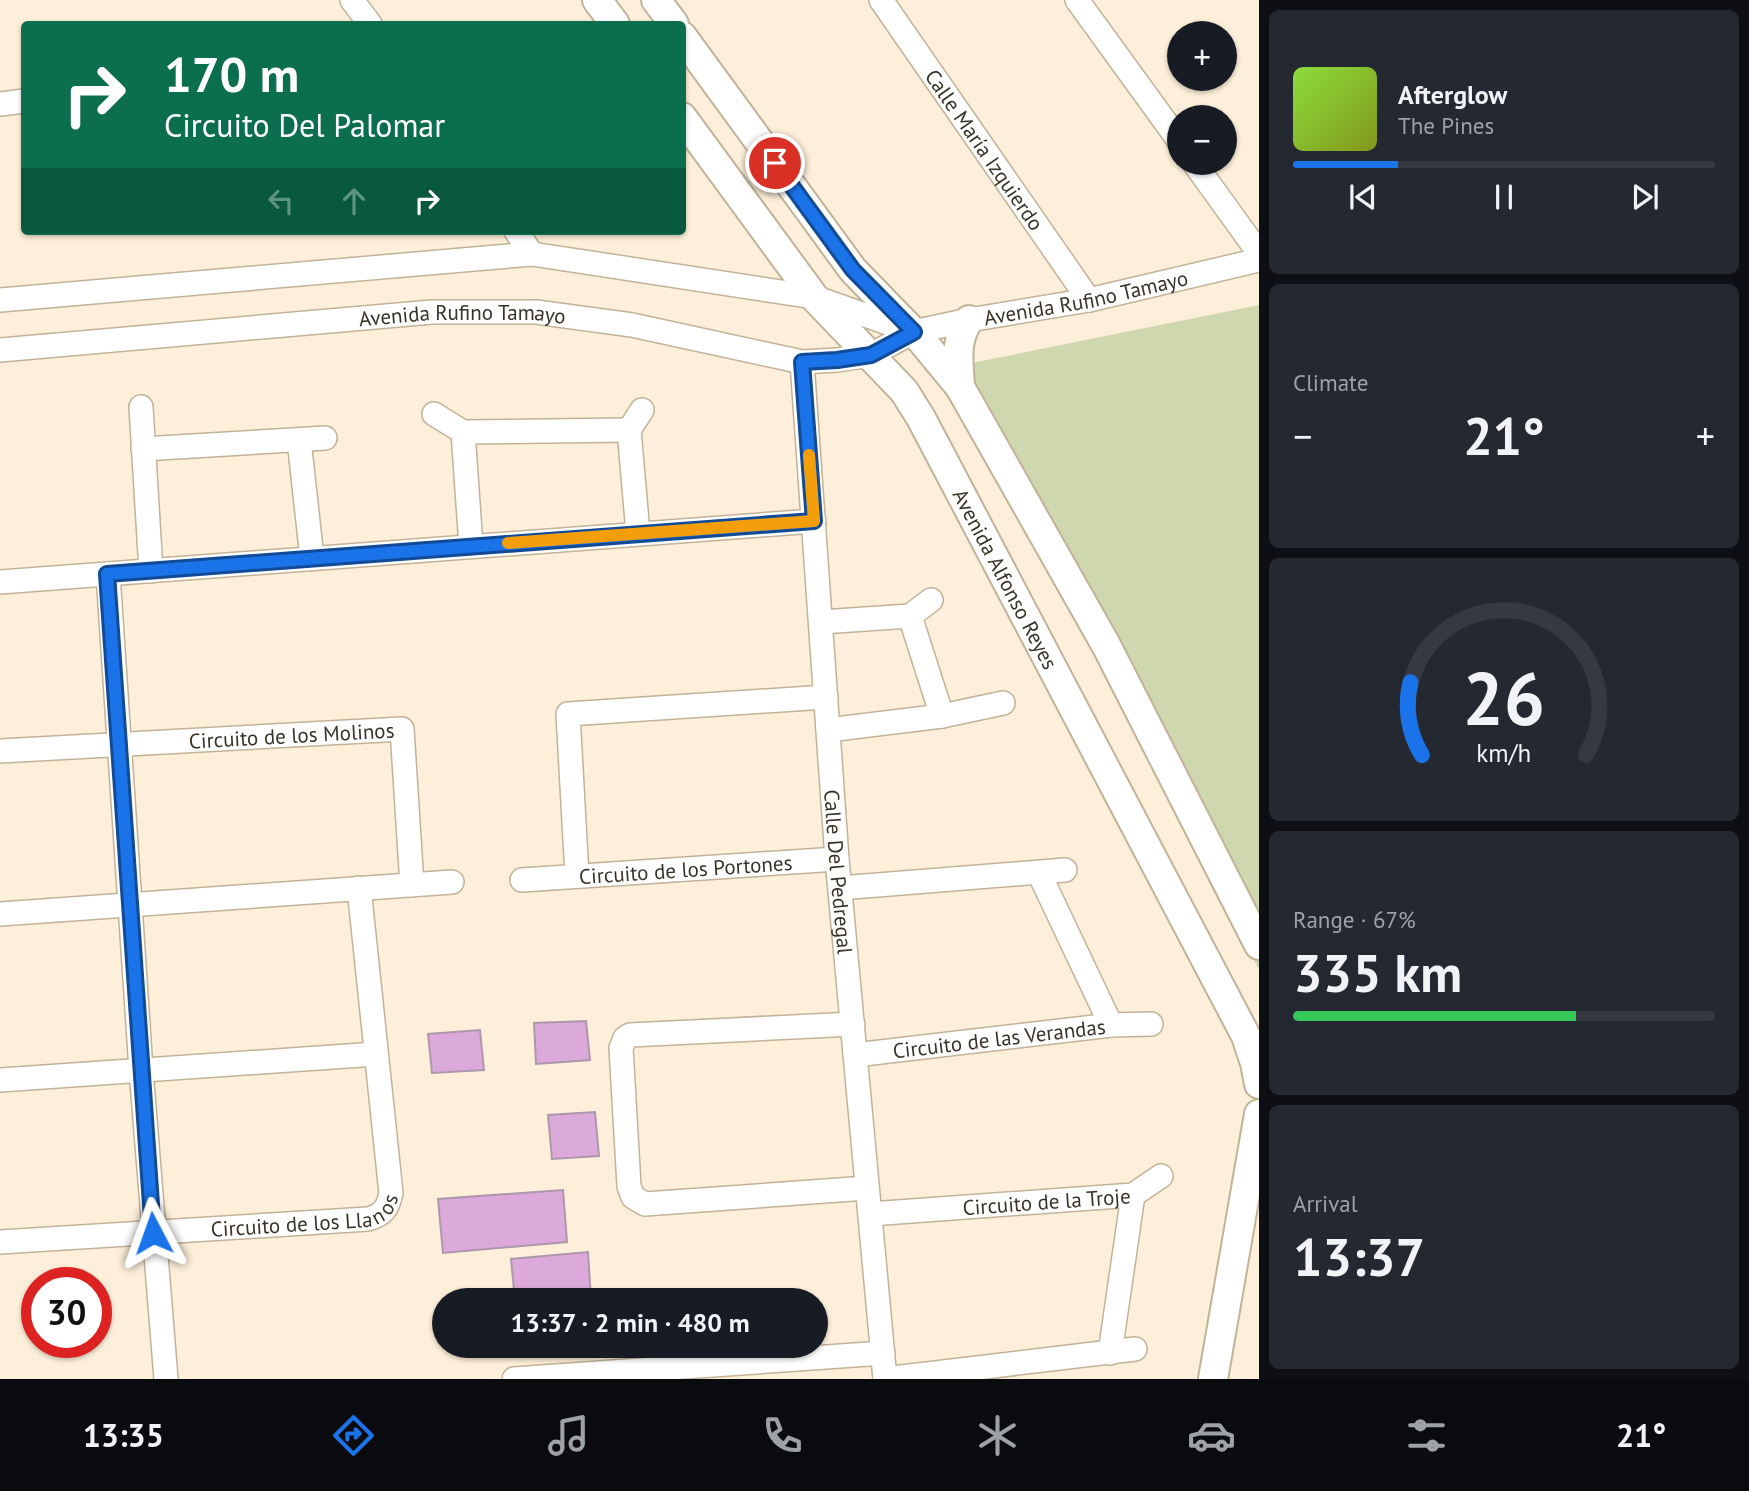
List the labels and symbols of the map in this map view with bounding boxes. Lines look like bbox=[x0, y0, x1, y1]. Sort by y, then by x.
street label: Calle María Izquierdo bbox=[919, 64, 1050, 235]
pin bbox=[745, 133, 805, 193]
street label: Avenida Rufino Tamayo bbox=[982, 264, 1190, 331]
street label: Avenida Rufino Tamayo bbox=[358, 298, 568, 332]
street label: Avenida Alfonso Reyes bbox=[947, 484, 1064, 674]
street label: Circuito de los Molinos bbox=[188, 716, 395, 754]
street label: Calle Del Pedregal bbox=[819, 788, 859, 955]
street label: Circuito de los Portones bbox=[578, 849, 793, 890]
street label: Circuito de las Verandas bbox=[891, 1012, 1107, 1064]
street label: Circuito de la Troje bbox=[962, 1182, 1131, 1221]
street label: Circuito de los Llanos bbox=[210, 1191, 404, 1242]
position arrow bbox=[116, 1196, 190, 1270]
speed limit sign: 30 bbox=[21, 1267, 112, 1358]

